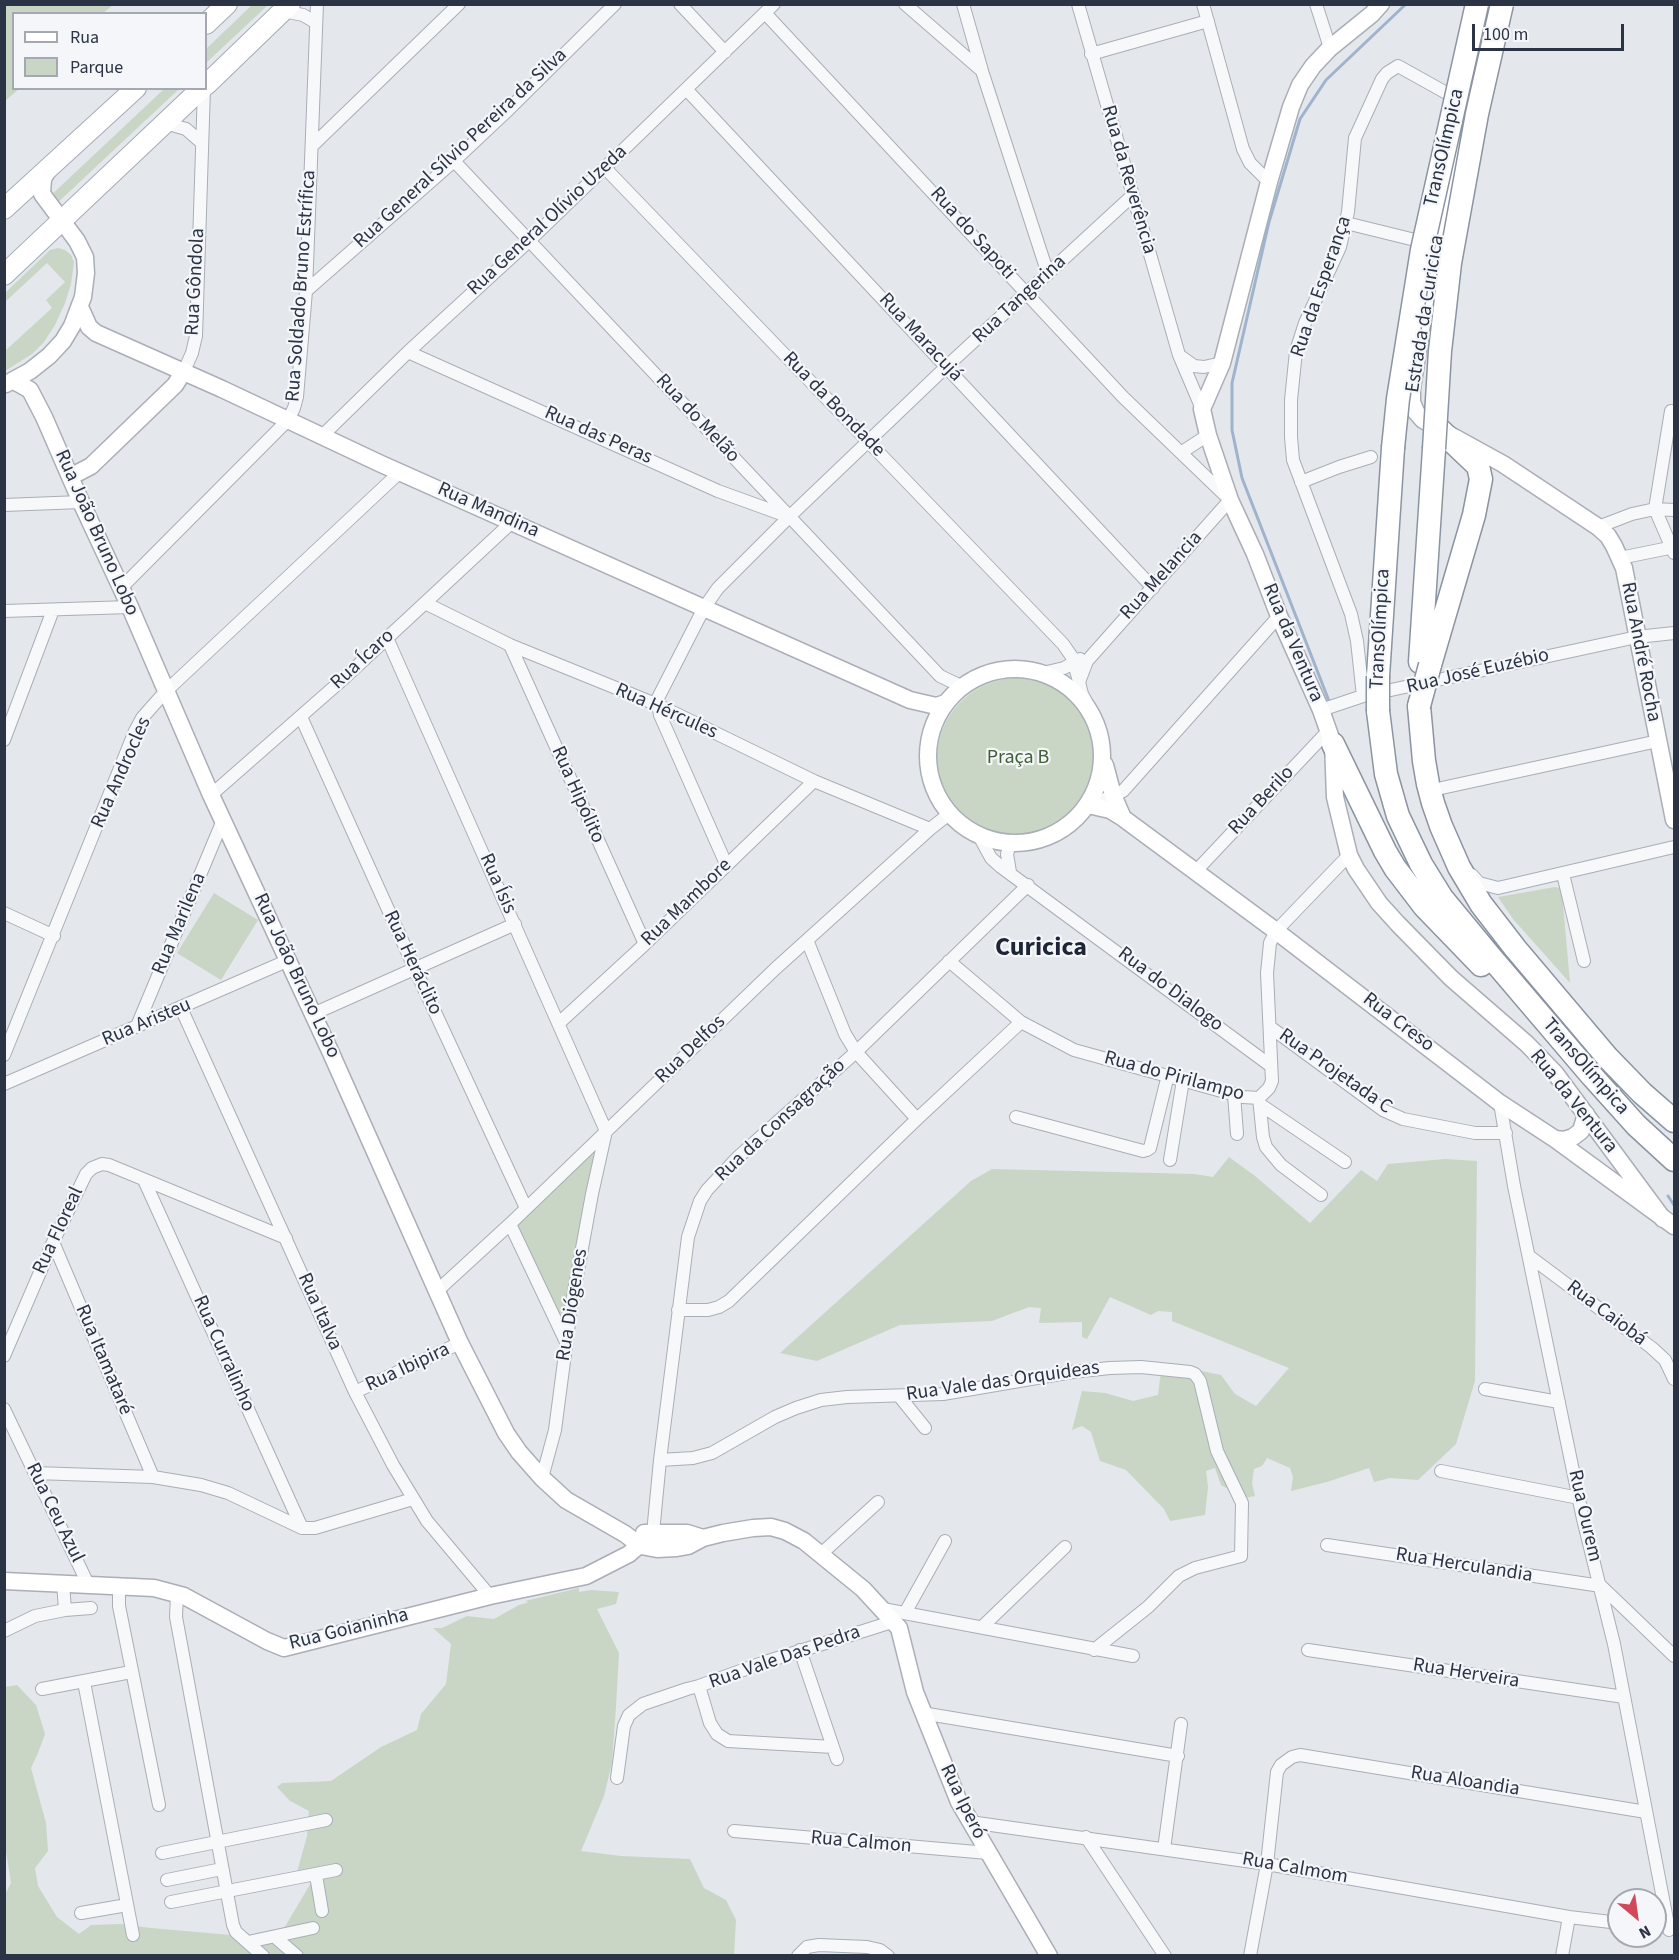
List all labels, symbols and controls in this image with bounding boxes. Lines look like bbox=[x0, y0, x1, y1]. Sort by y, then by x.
legend bbox=[12, 12, 207, 90]
scale bar bbox=[1475, 12, 1626, 50]
text: 100 m bbox=[1483, 22, 1528, 47]
text: Rua bbox=[70, 25, 99, 50]
street label: Rua General Sílvio Pereira da Silva bbox=[349, 44, 573, 254]
text: Parque bbox=[70, 55, 123, 80]
street label: TransOlímpica bbox=[1420, 87, 1470, 209]
street label: Rua da Reverência bbox=[1095, 103, 1161, 257]
street label: Rua General Olívio Uzeda bbox=[463, 141, 633, 301]
street label: Rua Soldado Bruno Estrífica bbox=[282, 169, 322, 403]
street label: Rua do Sapoti bbox=[924, 183, 1020, 285]
street label: Rua da Esperança bbox=[1287, 213, 1357, 361]
street label: Rua Gôndola bbox=[181, 228, 211, 336]
street label: Estrada da Curicica bbox=[1402, 234, 1450, 394]
street label: Rua Tangerina bbox=[968, 251, 1072, 349]
street label: Rua Maracujá bbox=[873, 289, 967, 387]
street label: Rua da Bondade bbox=[777, 347, 889, 463]
street label: Rua do Melão bbox=[650, 370, 744, 468]
street label: Rua das Peras bbox=[540, 402, 656, 470]
street label: Rua João Bruno Lobo bbox=[49, 446, 143, 620]
street label: Rua Mandina bbox=[433, 478, 543, 544]
street label: Rua Melancia bbox=[1116, 527, 1208, 625]
street label: TransOlímpica bbox=[1366, 568, 1396, 690]
street label: Rua da Ventura bbox=[1256, 580, 1328, 706]
street label: Rua André Rocha bbox=[1615, 580, 1665, 724]
street label: Rua Ícaro bbox=[326, 625, 400, 695]
street label: Rua José Euzébio bbox=[1404, 644, 1552, 700]
street label: Rua Hércules bbox=[611, 679, 721, 745]
street label: Rua Androcles bbox=[87, 714, 157, 832]
street label: Rua Hipólito bbox=[545, 743, 609, 847]
park label: Praça B bbox=[987, 747, 1049, 771]
street label: Rua Berilo bbox=[1224, 761, 1300, 841]
street label: Rua Ísis bbox=[473, 850, 521, 918]
street label: Rua Mambore bbox=[637, 854, 737, 952]
street label: Rua Marilena bbox=[148, 869, 212, 979]
street label: Rua João Bruno Lobo bbox=[247, 890, 345, 1062]
street label: Rua Heráclito bbox=[377, 907, 447, 1019]
district label: Curicica bbox=[995, 933, 1087, 965]
street label: Rua do Dialogo bbox=[1112, 942, 1228, 1038]
street label: Rua Creso bbox=[1357, 988, 1439, 1058]
street label: Rua Aristeu bbox=[99, 994, 195, 1052]
street label: Rua Delfos bbox=[651, 1011, 731, 1089]
street label: TransOlímpica bbox=[1536, 1014, 1634, 1120]
street label: Rua Projetada C bbox=[1274, 1024, 1396, 1120]
street label: Rua da Ventura bbox=[1524, 1045, 1622, 1159]
street label: Rua do Pirilampo bbox=[1101, 1047, 1247, 1107]
street label: Rua da Consagração bbox=[711, 1054, 851, 1188]
street label: Rua Floreal bbox=[28, 1183, 90, 1279]
street label: Rua Diógenes bbox=[552, 1247, 594, 1363]
street label: Rua Italva bbox=[291, 1270, 347, 1354]
street label: Rua Caiobá bbox=[1561, 1276, 1651, 1352]
street label: Rua Curralinho bbox=[187, 1292, 259, 1416]
street label: Rua Itamataré bbox=[69, 1301, 137, 1419]
street label: Rua Ibipira bbox=[362, 1338, 454, 1398]
street label: Rua Vale das Orquideas bbox=[905, 1357, 1101, 1407]
street label: Rua Ceu Azul bbox=[20, 1459, 88, 1567]
street label: Rua Ourem bbox=[1562, 1468, 1606, 1564]
street label: Rua Herculandia bbox=[1394, 1543, 1534, 1589]
street label: Rua Goianinha bbox=[287, 1604, 411, 1656]
street label: Rua Vale Das Pedra bbox=[706, 1621, 864, 1695]
street label: Rua Herveira bbox=[1411, 1654, 1521, 1694]
street label: Rua Iperó bbox=[934, 1761, 990, 1843]
street label: Rua Aloandia bbox=[1409, 1762, 1521, 1802]
street label: Rua Calmon bbox=[809, 1827, 913, 1859]
street label: Rua Calmom bbox=[1240, 1848, 1350, 1890]
north arrow bbox=[1607, 1888, 1667, 1948]
text: N bbox=[1635, 1920, 1655, 1944]

